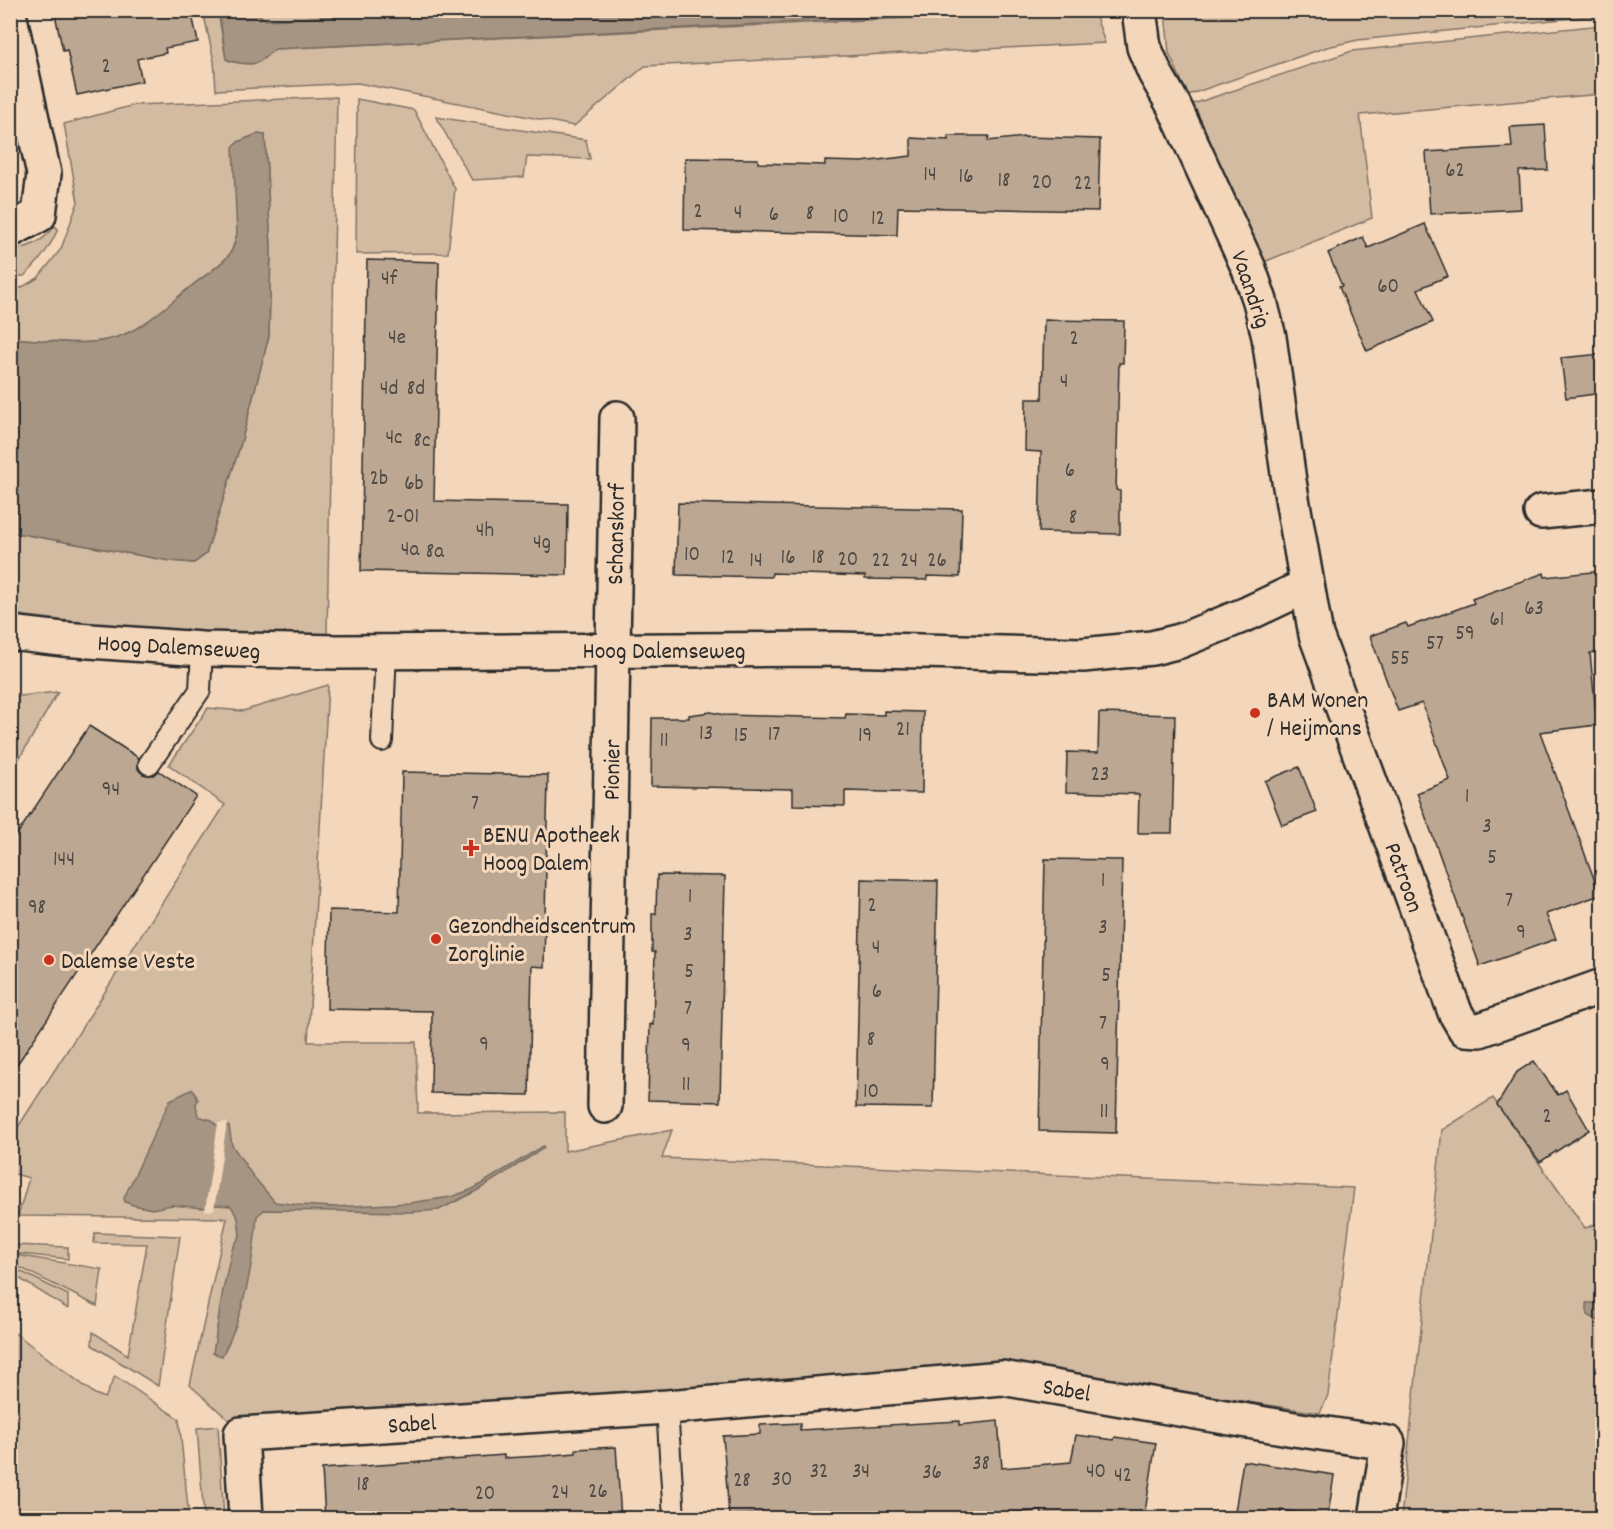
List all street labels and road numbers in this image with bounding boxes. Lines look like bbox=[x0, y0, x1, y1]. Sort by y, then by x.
street label: Vaandrig bbox=[1220, 247, 1278, 333]
street label: Schanskorf bbox=[600, 482, 636, 585]
street label: Hoog Dalemseweg bbox=[96, 628, 261, 670]
street label: Hoog Dalemseweg bbox=[582, 636, 746, 670]
street label: Pionier bbox=[596, 739, 632, 801]
street label: Patroon bbox=[1374, 838, 1431, 918]
street label: Sabel bbox=[1040, 1371, 1094, 1413]
street label: Sabel bbox=[387, 1407, 438, 1445]

